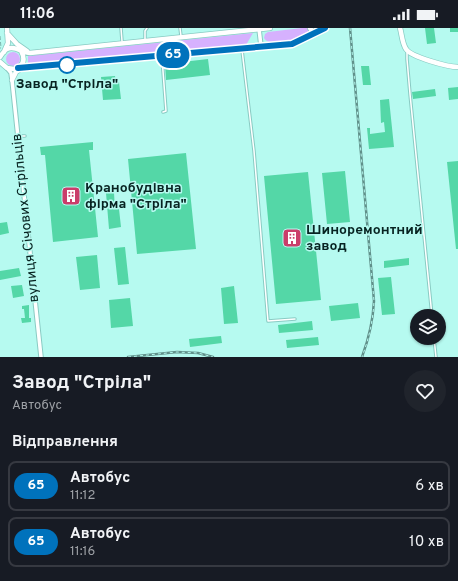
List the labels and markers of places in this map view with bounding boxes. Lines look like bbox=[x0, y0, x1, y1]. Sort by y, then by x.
marker: Завод "Стріла" bbox=[58, 56, 76, 74]
place label: Завод "Стріла" bbox=[16, 76, 118, 93]
place label: Кранобудівна фірма "Стріла" bbox=[85, 180, 187, 213]
building icon: Кранобудівна фірма "Стріла" bbox=[60, 185, 82, 207]
place label: Шиноремонтний завод bbox=[306, 222, 423, 255]
building icon: Шиноремонтний завод bbox=[281, 227, 303, 249]

